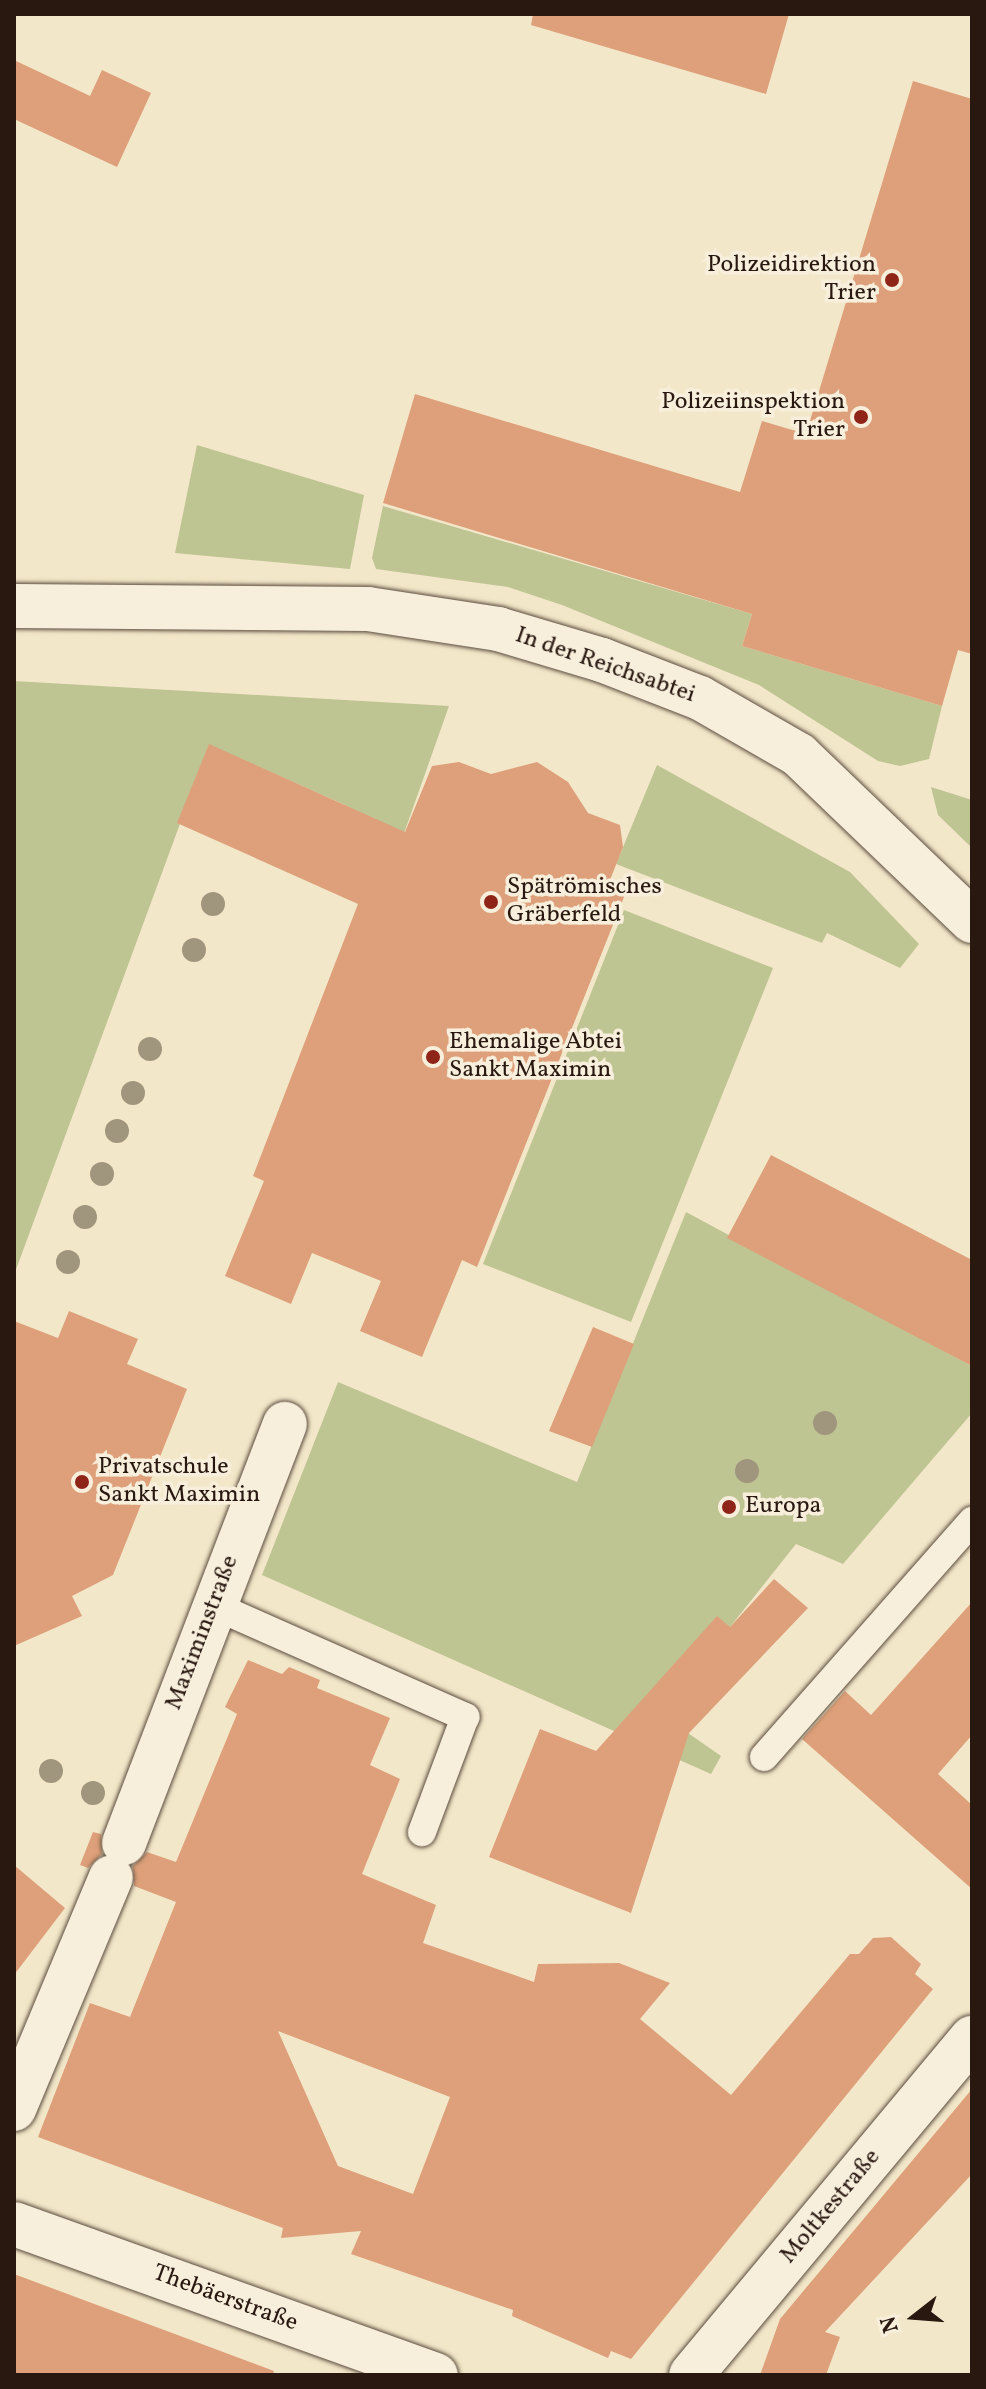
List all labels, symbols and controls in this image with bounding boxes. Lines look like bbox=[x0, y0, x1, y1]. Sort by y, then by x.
place label: Polizeidirektion Trier bbox=[707, 252, 876, 308]
marker: Polizeidirektion Trier bbox=[883, 271, 901, 289]
place label: Polizeiinspektion Trier bbox=[661, 389, 845, 445]
marker: Polizeiinspektion Trier bbox=[852, 408, 870, 426]
street label: In der Reichsabtei bbox=[511, 622, 699, 710]
place label: Spätrömisches Gräberfeld bbox=[507, 874, 662, 930]
marker: Spätrömisches Gräberfeld bbox=[482, 893, 500, 911]
place label: Ehemalige Abtei Sankt Maximin bbox=[449, 1029, 622, 1085]
marker: Ehemalige Abtei Sankt Maximin bbox=[424, 1048, 442, 1066]
place label: Privatschule Sankt Maximin bbox=[98, 1454, 260, 1510]
marker: Privatschule Sankt Maximin bbox=[73, 1473, 91, 1491]
place label: Europa bbox=[745, 1493, 821, 1521]
marker: Europa bbox=[720, 1498, 738, 1516]
street label: Maximinstraße bbox=[160, 1552, 246, 1714]
street label: Moltkestraße bbox=[775, 2144, 887, 2270]
street label: Thebäerstraße bbox=[149, 2259, 301, 2339]
north arrow bbox=[874, 2277, 954, 2357]
text: N bbox=[873, 2312, 908, 2336]

